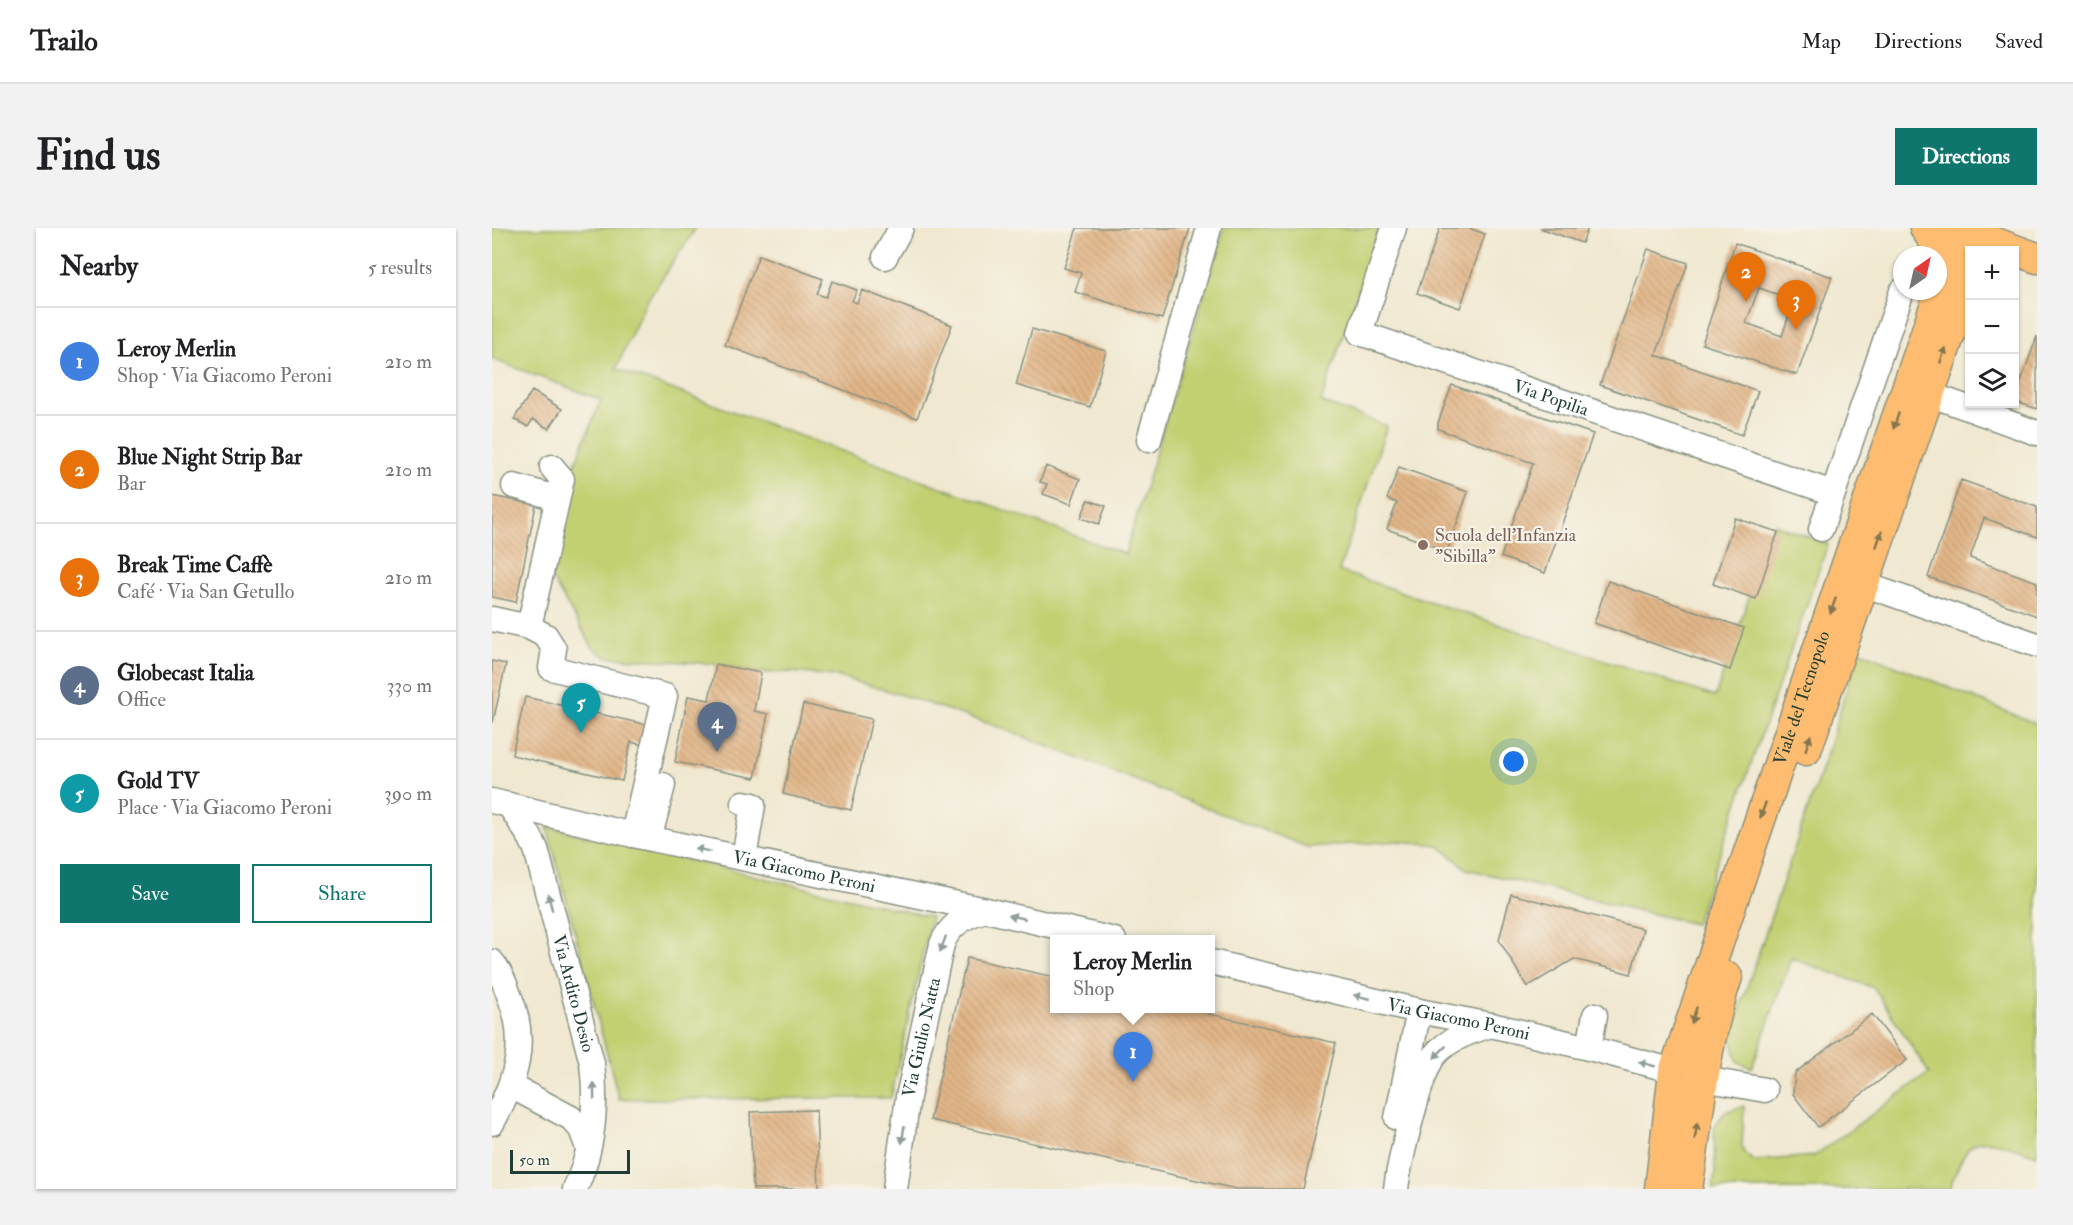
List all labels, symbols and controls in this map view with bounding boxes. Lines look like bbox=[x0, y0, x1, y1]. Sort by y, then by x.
text: Trailo bbox=[30, 24, 98, 59]
text: Map bbox=[1801, 28, 1841, 55]
text: Directions bbox=[1874, 28, 1962, 55]
text: Saved bbox=[1995, 28, 2043, 55]
button: Directions bbox=[1895, 128, 2037, 185]
text: Find us bbox=[36, 130, 160, 182]
north arrow bbox=[1893, 246, 1947, 300]
map controls bbox=[1965, 246, 2019, 408]
button: + bbox=[1965, 246, 2019, 300]
text: Nearby bbox=[60, 251, 138, 283]
pin: 2 bbox=[1726, 253, 1766, 302]
text: 5 results bbox=[368, 255, 432, 280]
pin: 3 bbox=[1776, 280, 1816, 330]
button: − bbox=[1965, 300, 2019, 354]
text: Leroy Merlin bbox=[117, 335, 236, 363]
one-way arrow bbox=[1938, 346, 1948, 364]
text: 1 bbox=[76, 349, 83, 374]
text: 210 m bbox=[385, 349, 432, 374]
button: layers bbox=[1965, 354, 2019, 408]
text: Shop · Via Giacomo Peroni bbox=[117, 363, 332, 388]
street label: Via Popilia bbox=[1510, 375, 1592, 422]
one-way arrow bbox=[1890, 412, 1900, 430]
text: Blue Night Strip Bar bbox=[117, 443, 302, 471]
text: 2 bbox=[74, 457, 85, 482]
text: 210 m bbox=[385, 457, 432, 482]
text: Bar bbox=[117, 471, 146, 496]
place label: Scuola dell'Infanzia "Sibilla" bbox=[1435, 524, 1577, 568]
one-way arrow bbox=[1874, 530, 1884, 548]
marker: Scuola dell'Infanzia "Sibilla" bbox=[1416, 538, 1430, 552]
text: Break Time Caffè bbox=[117, 551, 272, 579]
text: 3 bbox=[76, 565, 83, 590]
text: 210 m bbox=[385, 565, 432, 590]
text: Café · Via San Getullo bbox=[117, 579, 294, 604]
one-way arrow bbox=[1827, 597, 1837, 615]
street label: Viale del Tecnopolo bbox=[1768, 628, 1836, 768]
text: Globecast Italia bbox=[117, 659, 254, 687]
text: 4 bbox=[74, 673, 85, 698]
text: 330 m bbox=[387, 673, 432, 698]
pin: 5 bbox=[562, 684, 601, 733]
text: Office bbox=[117, 687, 166, 712]
pin: 4 bbox=[698, 702, 736, 752]
one-way arrow bbox=[1804, 734, 1814, 752]
your location bbox=[1499, 747, 1528, 776]
text: Gold TV bbox=[117, 767, 199, 795]
text: 5 bbox=[75, 781, 84, 806]
text: 390 m bbox=[384, 781, 432, 806]
text: Place · Via Giacomo Peroni bbox=[117, 795, 332, 820]
one-way arrow bbox=[1758, 801, 1768, 819]
one-way arrow bbox=[693, 845, 712, 854]
street label: Via Giacomo Peroni bbox=[731, 846, 878, 898]
button: Save bbox=[60, 864, 240, 923]
button: Share bbox=[252, 864, 432, 923]
one-way arrow bbox=[545, 893, 554, 911]
one-way arrow bbox=[1007, 911, 1026, 921]
street label: Via Ardito Desio bbox=[547, 932, 600, 1055]
one-way arrow bbox=[938, 935, 948, 953]
popup bbox=[1050, 935, 1215, 1013]
text: Leroy Merlin bbox=[1073, 948, 1192, 976]
street label: Via Giulio Natta bbox=[897, 975, 946, 1099]
text: Shop bbox=[1073, 976, 1114, 1001]
one-way arrow bbox=[1353, 992, 1372, 1002]
street label: Via Giacomo Peroni bbox=[1385, 993, 1532, 1046]
one-way arrow bbox=[1688, 1006, 1698, 1024]
pin: 1 bbox=[1114, 1032, 1152, 1082]
one-way arrow bbox=[1433, 1044, 1447, 1058]
one-way arrow bbox=[1638, 1059, 1656, 1068]
one-way arrow bbox=[589, 1082, 599, 1101]
one-way arrow bbox=[1691, 1122, 1700, 1141]
one-way arrow bbox=[898, 1125, 907, 1144]
scale bar bbox=[510, 1147, 630, 1174]
text: 50 m bbox=[519, 1150, 550, 1170]

